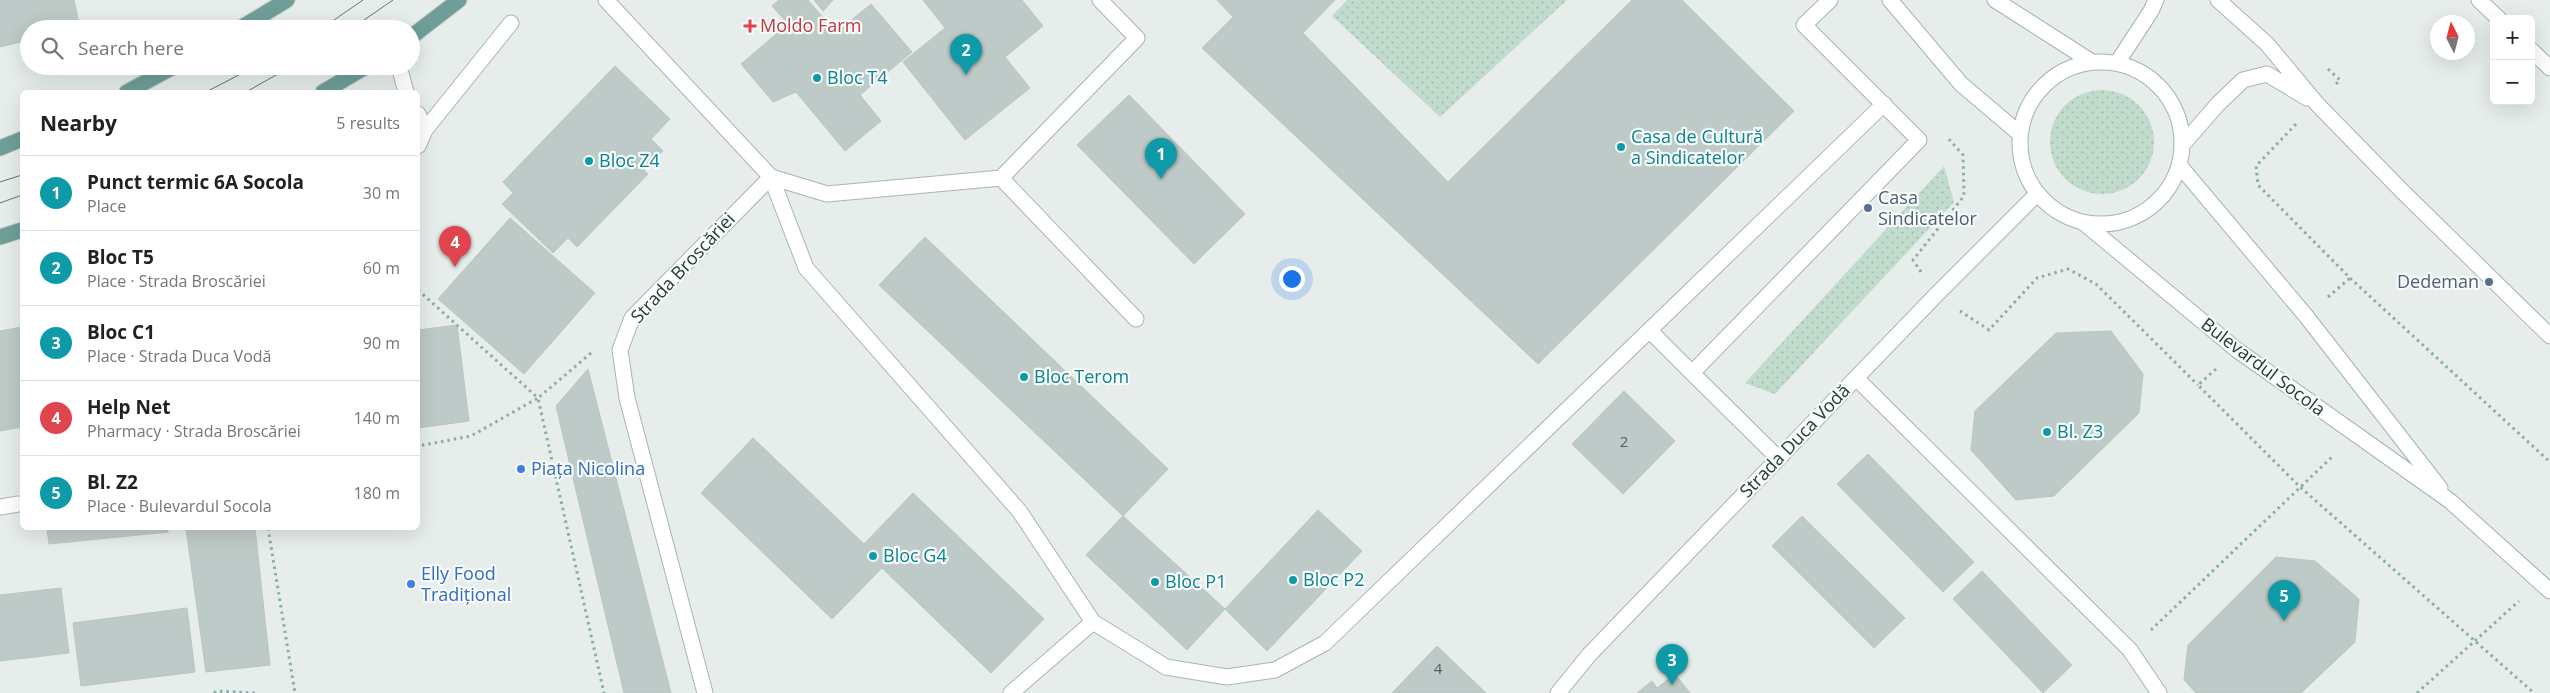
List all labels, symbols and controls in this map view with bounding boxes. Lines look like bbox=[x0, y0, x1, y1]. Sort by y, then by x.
place label: Moldo Farm bbox=[760, 13, 861, 37]
north arrow bbox=[2430, 15, 2475, 60]
map controls bbox=[2490, 15, 2535, 105]
button: + bbox=[2490, 15, 2535, 60]
search box bbox=[20, 20, 420, 75]
marker: Moldo Farm bbox=[744, 20, 756, 32]
icon: search bbox=[38, 34, 66, 62]
pin: 2 bbox=[950, 34, 982, 75]
text: Search here bbox=[78, 35, 184, 61]
button: − bbox=[2490, 60, 2535, 105]
place label: Bloc T4 bbox=[827, 65, 888, 89]
marker: Bloc T4 bbox=[811, 72, 823, 84]
text: Nearby bbox=[40, 109, 117, 137]
text: 5 results bbox=[336, 112, 400, 134]
place label: Casa de Cultură a Sindicatelor bbox=[1631, 124, 1763, 169]
pin: 1 bbox=[1145, 138, 1177, 179]
marker: Casa de Cultură a Sindicatelor bbox=[1615, 141, 1627, 153]
place label: Bloc Z4 bbox=[599, 148, 660, 172]
marker: Bloc Z4 bbox=[583, 155, 595, 167]
text: Punct termic 6A Socola bbox=[87, 169, 304, 195]
text: 1 bbox=[51, 182, 61, 204]
text: 30 m bbox=[363, 182, 400, 204]
place label: Casa Sindicatelor bbox=[1878, 185, 1978, 230]
text: Place bbox=[87, 195, 126, 217]
marker: Casa Sindicatelor bbox=[1862, 202, 1874, 214]
street label: Strada Broscăriei bbox=[625, 207, 740, 328]
pin: 4 bbox=[439, 226, 471, 267]
text: Bloc T5 bbox=[87, 244, 154, 270]
text: 2 bbox=[51, 257, 61, 279]
text: 60 m bbox=[363, 257, 400, 279]
your location bbox=[1279, 266, 1305, 292]
place label: Dedeman bbox=[2397, 269, 2479, 293]
text: Place · Strada Broscăriei bbox=[87, 270, 266, 292]
marker: Dedeman bbox=[2483, 276, 2495, 288]
street label: Bulevardul Socola bbox=[2197, 312, 2331, 421]
text: Bloc C1 bbox=[87, 319, 155, 345]
text: 3 bbox=[51, 332, 61, 354]
text: 90 m bbox=[363, 332, 400, 354]
text: Place · Strada Duca Vodă bbox=[87, 345, 271, 367]
place label: Bloc Terom bbox=[1034, 364, 1129, 388]
marker: Bloc Terom bbox=[1018, 371, 1030, 383]
street label: Strada Duca Vodă bbox=[1734, 378, 1855, 502]
text: Help Net bbox=[87, 394, 170, 420]
text: 4 bbox=[51, 407, 61, 429]
text: 140 m bbox=[354, 407, 400, 429]
place label: Bl. Z3 bbox=[2057, 419, 2103, 443]
text: Pharmacy · Strada Broscăriei bbox=[87, 420, 301, 442]
marker: Bl. Z3 bbox=[2041, 426, 2053, 438]
house number: 2 bbox=[1620, 431, 1628, 451]
place label: Piața Nicolina bbox=[531, 456, 645, 480]
marker: Piața Nicolina bbox=[515, 463, 527, 475]
text: Bl. Z2 bbox=[87, 469, 138, 495]
text: 5 bbox=[51, 482, 61, 504]
text: 180 m bbox=[354, 482, 400, 504]
text: Place · Bulevardul Socola bbox=[87, 495, 272, 517]
place label: Bloc G4 bbox=[883, 543, 947, 567]
marker: Bloc G4 bbox=[867, 550, 879, 562]
place label: Elly Food Tradițional bbox=[421, 561, 511, 606]
place label: Bloc P2 bbox=[1303, 567, 1364, 591]
place label: Bloc P1 bbox=[1165, 569, 1226, 593]
marker: Bloc P2 bbox=[1287, 574, 1299, 586]
marker: Bloc P1 bbox=[1149, 576, 1161, 588]
marker: Elly Food Tradițional bbox=[405, 578, 417, 590]
pin: 5 bbox=[2268, 580, 2300, 621]
pin: 3 bbox=[1656, 644, 1688, 685]
house number: 4 bbox=[1434, 658, 1443, 678]

